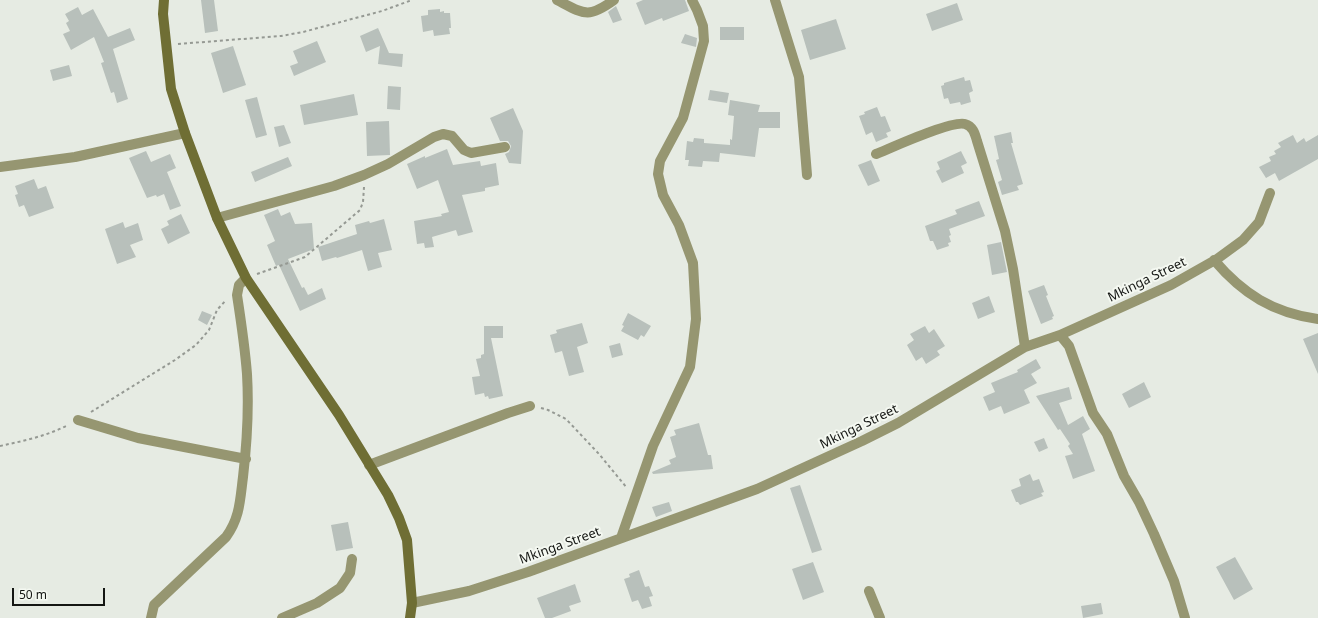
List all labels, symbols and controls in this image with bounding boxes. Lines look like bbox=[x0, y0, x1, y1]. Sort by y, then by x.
street label: Mkinga Street bbox=[1105, 254, 1189, 306]
street label: Mkinga Street bbox=[817, 401, 901, 453]
street label: Mkinga Street bbox=[517, 524, 603, 568]
scale bar bbox=[14, 580, 107, 606]
text: 50 m bbox=[19, 586, 47, 603]

